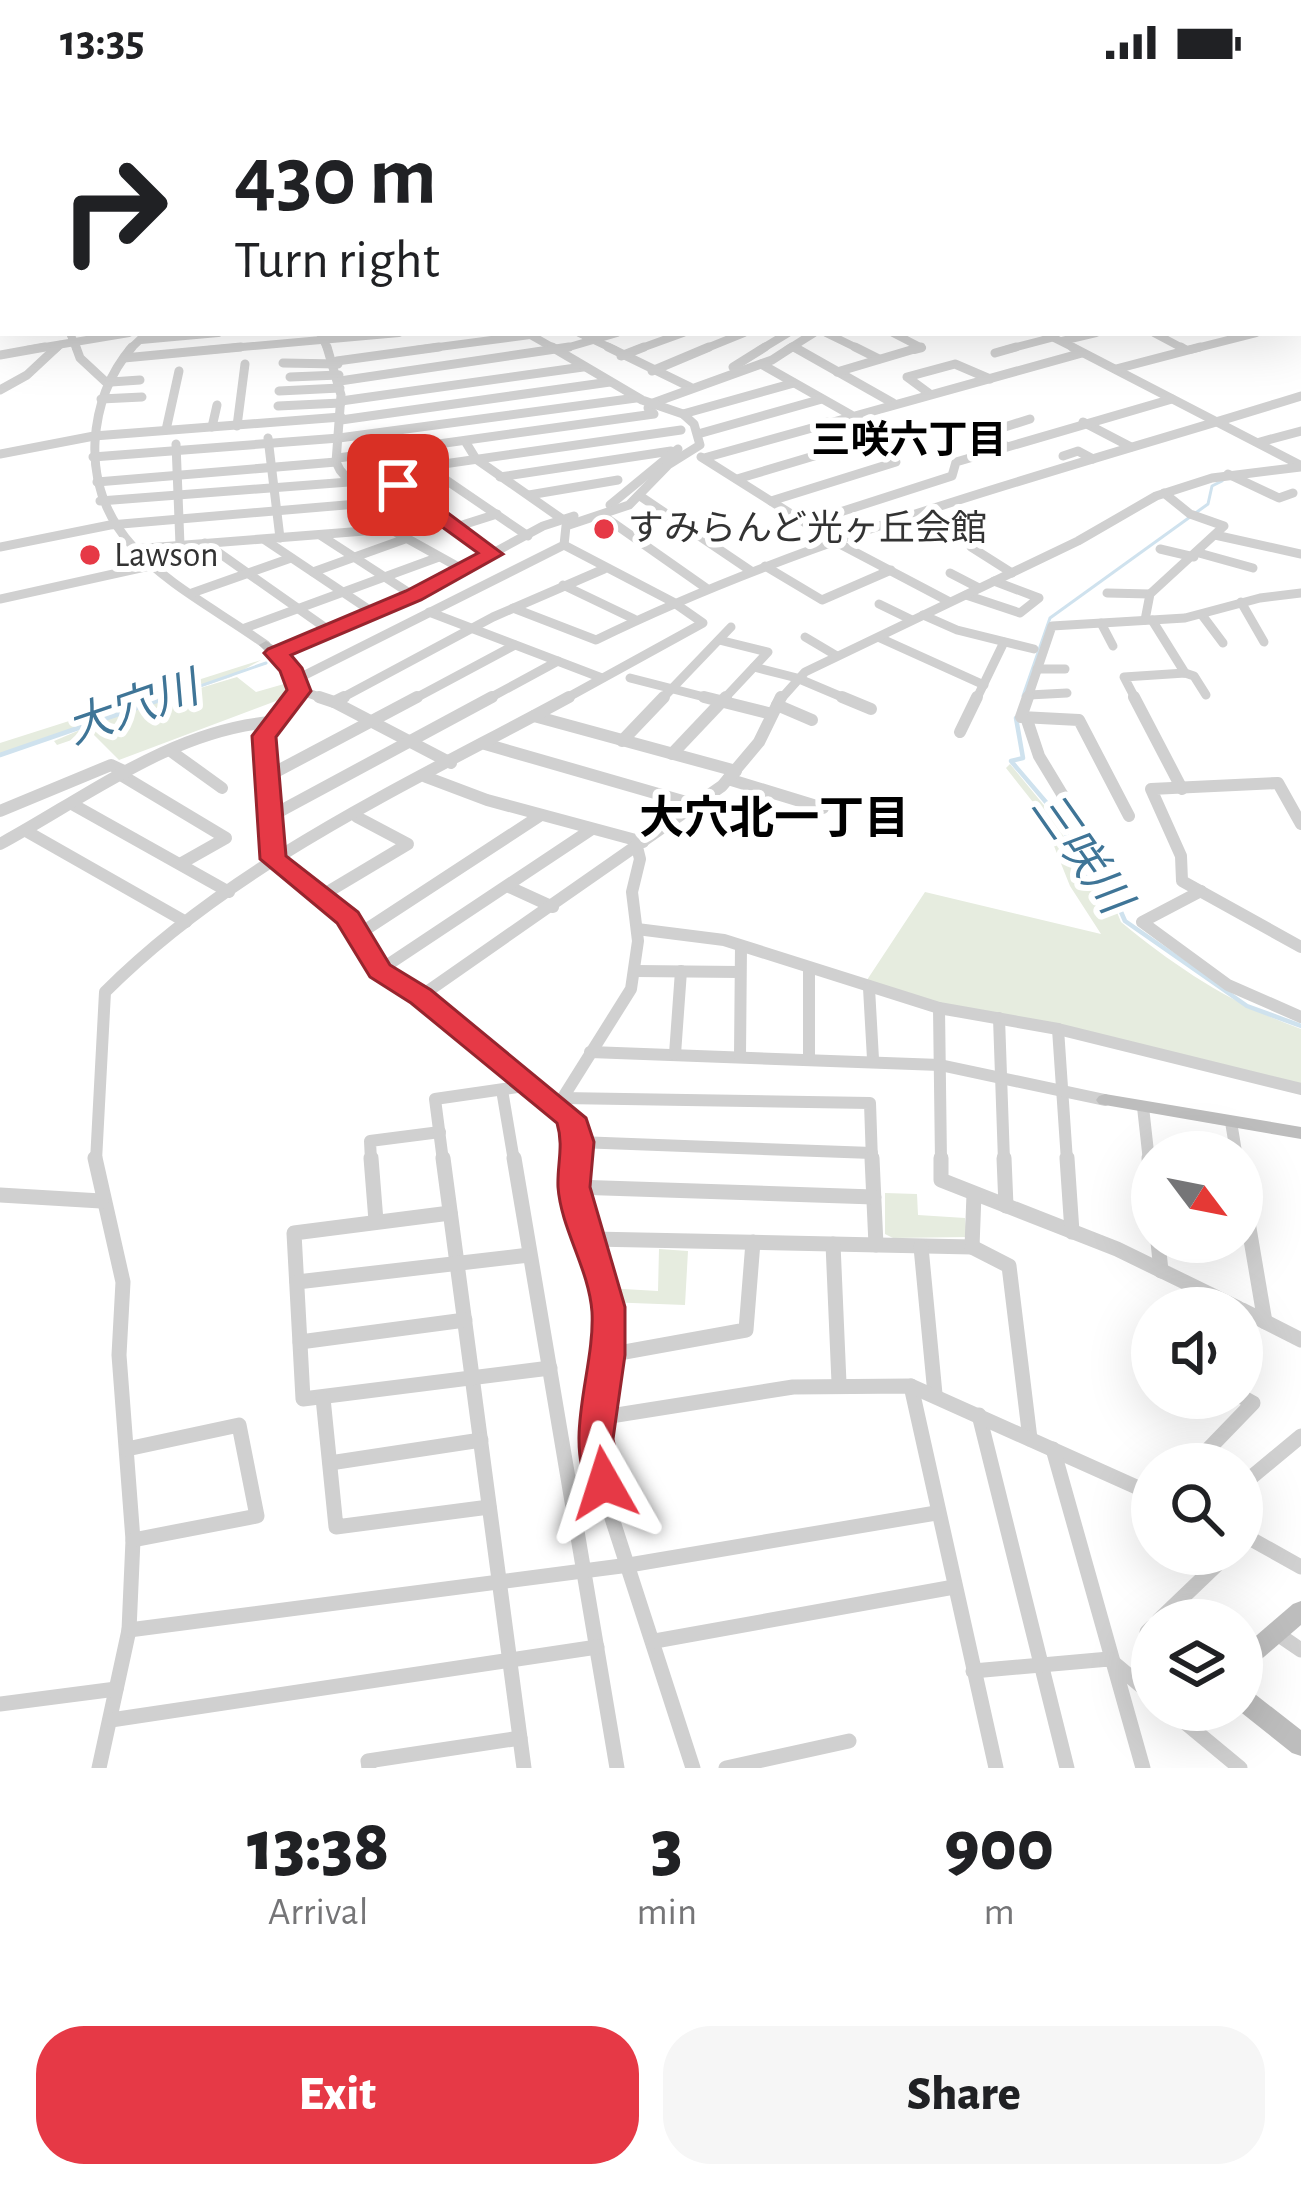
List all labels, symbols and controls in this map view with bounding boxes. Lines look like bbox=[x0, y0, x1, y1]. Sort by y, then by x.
text: 13:35 bbox=[60, 19, 145, 64]
icon: right bbox=[36, 132, 192, 288]
text: 430 m bbox=[234, 136, 437, 220]
text: Turn right bbox=[234, 234, 440, 288]
district label: 三咲六丁目 bbox=[811, 419, 1007, 461]
pin bbox=[347, 434, 449, 536]
icon: arrive bbox=[365, 452, 431, 518]
place label: すみらんど光ヶ丘会館 bbox=[628, 509, 987, 547]
marker: すみらんど光ヶ丘会館 bbox=[591, 516, 617, 542]
place label: Lawson bbox=[114, 537, 219, 573]
marker: Lawson bbox=[77, 542, 103, 568]
water label: 大穴川 bbox=[61, 663, 208, 752]
water label: 三咲川 bbox=[1023, 784, 1141, 924]
district label: 大穴北一丁目 bbox=[639, 794, 909, 842]
north arrow bbox=[1131, 1131, 1263, 1263]
map controls bbox=[1131, 1131, 1263, 1731]
button: sound bbox=[1131, 1287, 1263, 1419]
position arrow bbox=[541, 1420, 667, 1546]
button: search bbox=[1131, 1443, 1263, 1575]
button: layers bbox=[1131, 1599, 1263, 1731]
text: 13:38 bbox=[247, 1811, 389, 1883]
text: 3 bbox=[651, 1811, 683, 1883]
text: 900 bbox=[944, 1811, 1054, 1883]
text: Arrival bbox=[268, 1893, 368, 1932]
text: min bbox=[636, 1893, 697, 1932]
text: m bbox=[983, 1893, 1015, 1932]
button: Exit bbox=[36, 2026, 639, 2164]
button: Share bbox=[663, 2026, 1265, 2164]

